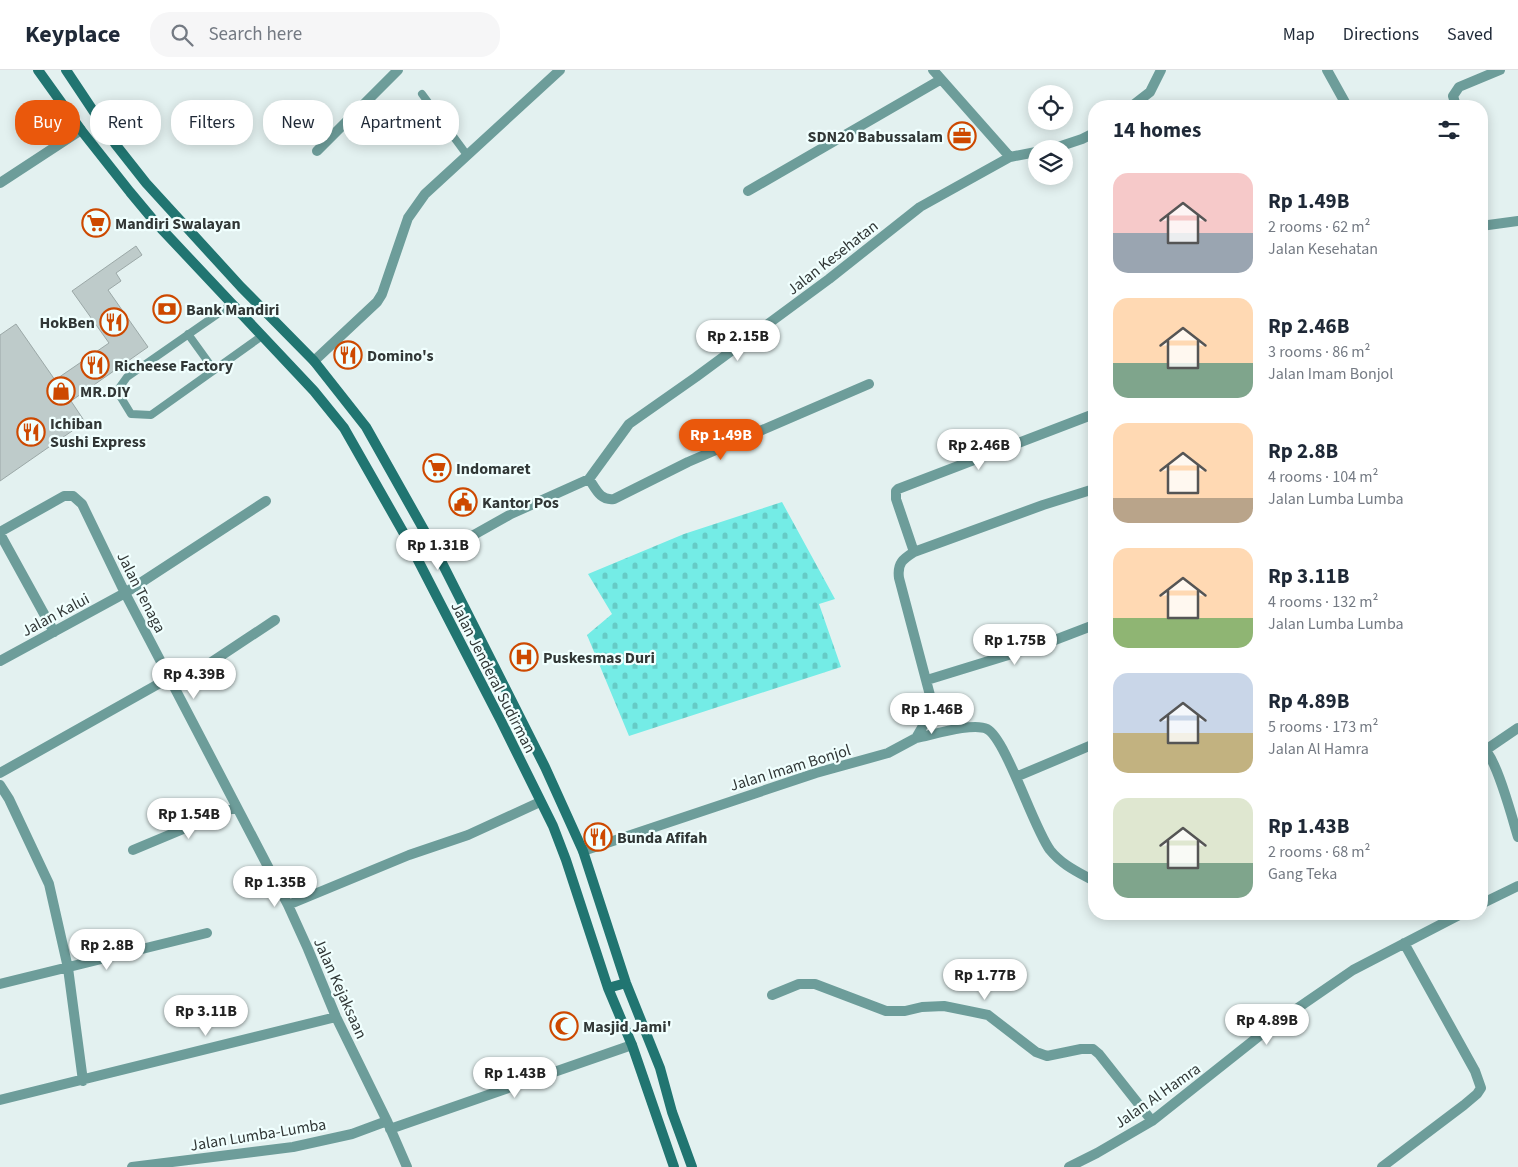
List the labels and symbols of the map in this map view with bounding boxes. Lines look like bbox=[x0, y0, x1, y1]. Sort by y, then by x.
office icon: SDN20 Babussalam bbox=[947, 121, 977, 151]
place label: SDN20 Babussalam bbox=[808, 126, 943, 148]
supermarket icon: Mandiri Swalayan bbox=[81, 208, 111, 238]
place label: Mandiri Swalayan bbox=[115, 213, 241, 235]
street label: Jalan Kesehatan bbox=[783, 215, 883, 300]
bank icon: Bank Mandiri bbox=[152, 294, 182, 324]
place label: Bank Mandiri bbox=[186, 299, 279, 321]
restaurant icon: HokBen bbox=[99, 307, 129, 337]
place label: HokBen bbox=[39, 312, 95, 334]
pin: Rp 2.15B bbox=[686, 320, 790, 362]
restaurant icon: Domino's bbox=[333, 340, 363, 370]
place label: Domino's bbox=[367, 345, 434, 367]
restaurant icon: Richeese Factory bbox=[80, 350, 110, 380]
place label: Richeese Factory bbox=[114, 355, 234, 377]
shop icon: MR.DIY bbox=[46, 376, 76, 406]
place label: MR.DIY bbox=[80, 381, 131, 403]
place label: Ichiban Sushi Express bbox=[50, 413, 146, 453]
restaurant icon: Ichiban Sushi Express bbox=[16, 417, 46, 447]
pin: Rp 1.49B bbox=[669, 418, 773, 461]
pin: Rp 2.46B bbox=[927, 428, 1031, 471]
supermarket icon: Indomaret bbox=[422, 453, 452, 483]
place label: Indomaret bbox=[456, 458, 531, 480]
public building icon: Kantor Pos bbox=[448, 487, 478, 517]
place label: Kantor Pos bbox=[482, 492, 559, 514]
pin: Rp 1.31B bbox=[386, 528, 490, 571]
street label: Jalan Tenaga bbox=[111, 548, 171, 637]
street label: Jalan Kalui bbox=[18, 588, 93, 642]
street label: Jalan Jenderal Sudirman bbox=[445, 598, 541, 757]
pin: Rp 1.75B bbox=[963, 624, 1067, 666]
hospital icon: Puskesmas Duri bbox=[509, 642, 539, 672]
place label: Puskesmas Duri bbox=[543, 647, 655, 669]
pin: Rp 4.39B bbox=[142, 658, 246, 700]
pin: Rp 1.46B bbox=[880, 692, 984, 735]
street label: Jalan Imam Bonjol bbox=[727, 739, 853, 797]
pin: Rp 1.54B bbox=[137, 798, 241, 840]
restaurant icon: Bunda Afifah bbox=[583, 822, 613, 852]
place label: Bunda Afifah bbox=[617, 827, 707, 849]
pin: Rp 1.35B bbox=[223, 866, 327, 908]
pin: Rp 2.8B bbox=[61, 928, 153, 971]
street label: Jalan Kejaksaan bbox=[308, 934, 372, 1042]
pin: Rp 1.77B bbox=[933, 958, 1037, 1001]
pin: Rp 3.11B bbox=[154, 994, 258, 1037]
pin: Rp 4.89B bbox=[1215, 1004, 1319, 1046]
mosque icon: Masjid Jami' bbox=[549, 1011, 579, 1041]
place label: Masjid Jami' bbox=[583, 1016, 671, 1038]
pin: Rp 1.43B bbox=[463, 1056, 567, 1099]
street label: Jalan Al Hamra bbox=[1110, 1058, 1205, 1134]
street label: Jalan Lumba-Lumba bbox=[189, 1113, 328, 1157]

